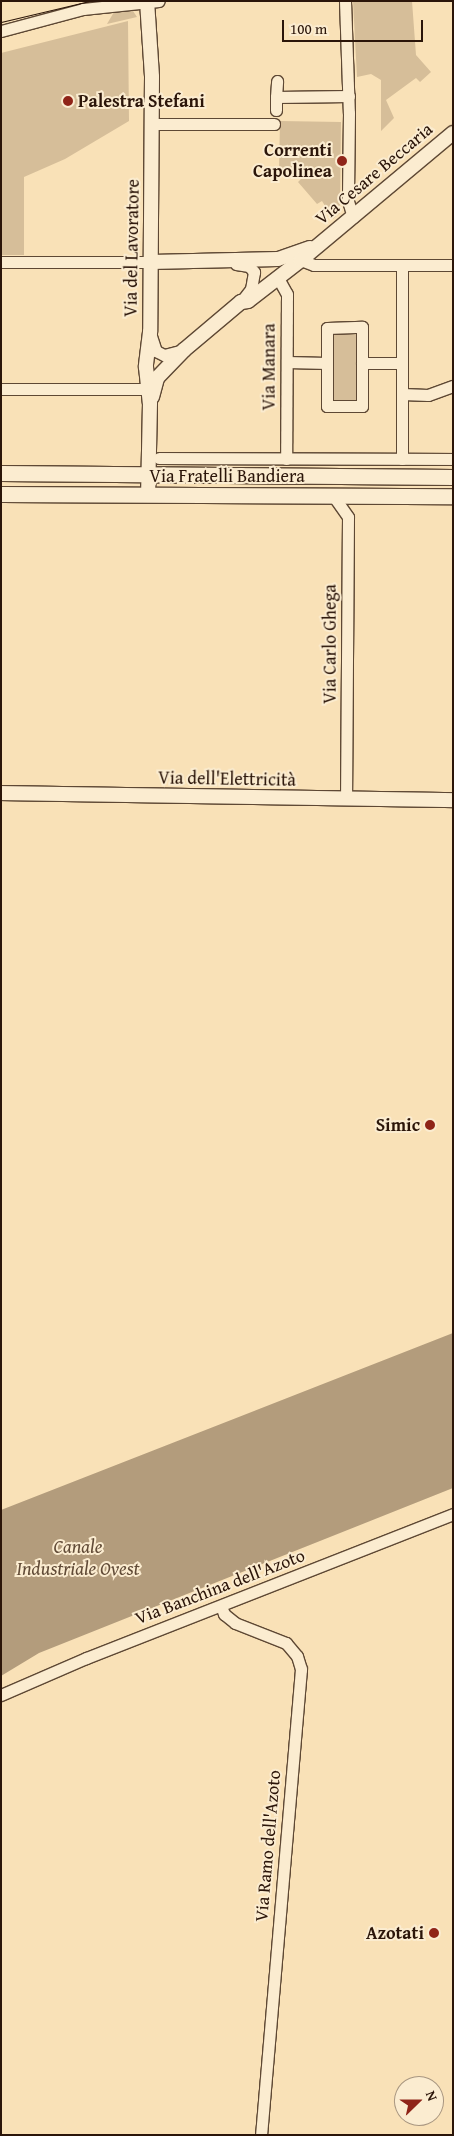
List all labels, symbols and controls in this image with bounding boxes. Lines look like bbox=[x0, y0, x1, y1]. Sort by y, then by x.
scale bar bbox=[284, 10, 425, 42]
text: 100 m bbox=[290, 18, 327, 39]
place label: Palestra Stefani bbox=[78, 90, 205, 112]
marker: Palestra Stefani bbox=[62, 95, 74, 107]
street label: Via Cesare Beccaria bbox=[311, 119, 437, 229]
place label: Correnti Capolinea bbox=[253, 140, 332, 182]
marker: Correnti Capolinea bbox=[336, 155, 348, 167]
street label: Via del Lavoratore bbox=[120, 179, 144, 317]
street label: Via Manara bbox=[258, 324, 280, 410]
street label: Via Fratelli Bandiera bbox=[149, 465, 305, 487]
street label: Via Carlo Ghega bbox=[319, 584, 341, 704]
street label: Via dell'Elettricità bbox=[158, 767, 296, 791]
place label: Simic bbox=[376, 1114, 420, 1136]
marker: Simic bbox=[424, 1119, 436, 1131]
water label: Canale Industriale Ovest bbox=[16, 1536, 140, 1580]
street label: Via Banchina dell'Azoto bbox=[132, 1545, 308, 1629]
street label: Via Ramo dell'Azoto bbox=[251, 1769, 285, 1923]
place label: Azotati bbox=[366, 1922, 424, 1944]
marker: Azotati bbox=[428, 1927, 440, 1939]
north arrow bbox=[394, 2076, 444, 2126]
text: N bbox=[421, 2088, 443, 2104]

